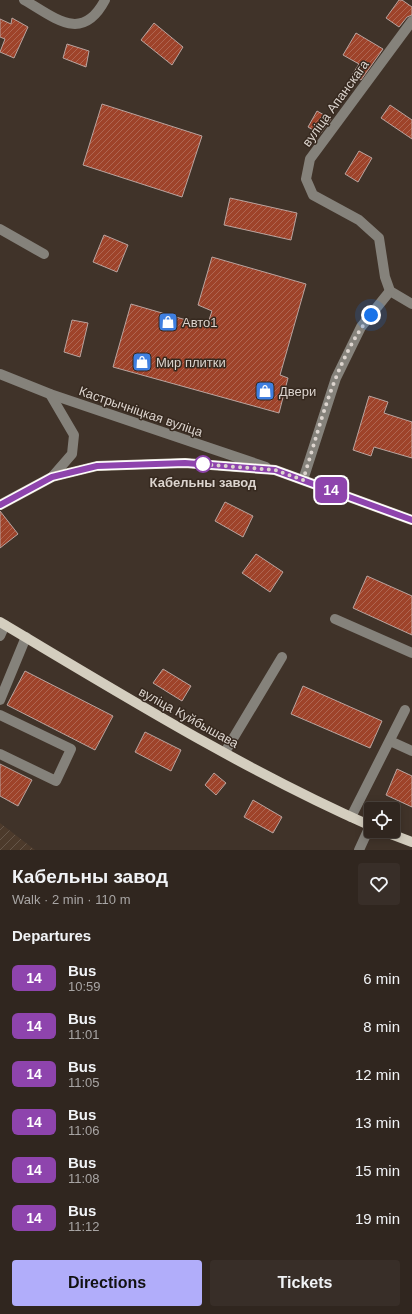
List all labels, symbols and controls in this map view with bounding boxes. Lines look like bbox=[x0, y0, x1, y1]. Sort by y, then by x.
street label: вуліца Апанскага bbox=[299, 57, 372, 149]
your location bbox=[361, 305, 381, 325]
shop icon: Авто1 bbox=[157, 311, 179, 333]
place label: Авто1 bbox=[182, 315, 218, 330]
shop icon: Мир плитки bbox=[131, 351, 153, 373]
place label: Мир плитки bbox=[156, 355, 226, 370]
shop icon: Двери bbox=[254, 380, 276, 402]
street label: Кастрычніцкая вуліца bbox=[77, 383, 205, 440]
place label: Двери bbox=[279, 384, 316, 399]
marker: Кабельны завод bbox=[194, 455, 212, 473]
place label: Кабельны завод bbox=[150, 475, 257, 490]
line badge: 14 bbox=[313, 477, 349, 503]
text: 14 bbox=[323, 482, 339, 498]
street label: вуліца Куйбышава bbox=[136, 684, 242, 751]
map controls bbox=[364, 802, 400, 838]
button: locate bbox=[364, 802, 400, 838]
button: heart bbox=[358, 863, 400, 905]
text: Кабельны завод bbox=[12, 866, 168, 887]
text: Walk · 2 min · 110 m bbox=[12, 892, 130, 907]
text: Departures bbox=[12, 927, 91, 944]
text: Bus bbox=[68, 962, 96, 979]
text: 14 bbox=[26, 970, 42, 986]
text: 6 min bbox=[363, 970, 400, 987]
text: 10:59 bbox=[68, 979, 101, 994]
text: Bus bbox=[68, 1010, 96, 1027]
text: 14 bbox=[26, 1018, 42, 1034]
text: 8 min bbox=[363, 1018, 400, 1035]
text: 11:01 bbox=[68, 1027, 100, 1042]
text: Bus bbox=[68, 1058, 96, 1075]
text: 14 bbox=[26, 1066, 42, 1082]
text: 12 min bbox=[355, 1066, 400, 1083]
text: 11:05 bbox=[68, 1075, 100, 1090]
text: Bus bbox=[68, 1106, 96, 1123]
text: 14 bbox=[26, 1114, 42, 1130]
text: 13 min bbox=[355, 1114, 400, 1131]
text: 11:06 bbox=[68, 1123, 100, 1138]
text: Bus bbox=[68, 1154, 96, 1171]
text: 14 bbox=[26, 1162, 42, 1178]
text: 15 min bbox=[355, 1162, 400, 1179]
text: 11:08 bbox=[68, 1171, 100, 1186]
text: Bus bbox=[68, 1202, 96, 1219]
text: 14 bbox=[26, 1210, 42, 1226]
text: 19 min bbox=[355, 1210, 400, 1227]
text: 11:12 bbox=[68, 1219, 100, 1234]
button: Directions bbox=[12, 1260, 202, 1306]
button: Tickets bbox=[210, 1260, 400, 1306]

